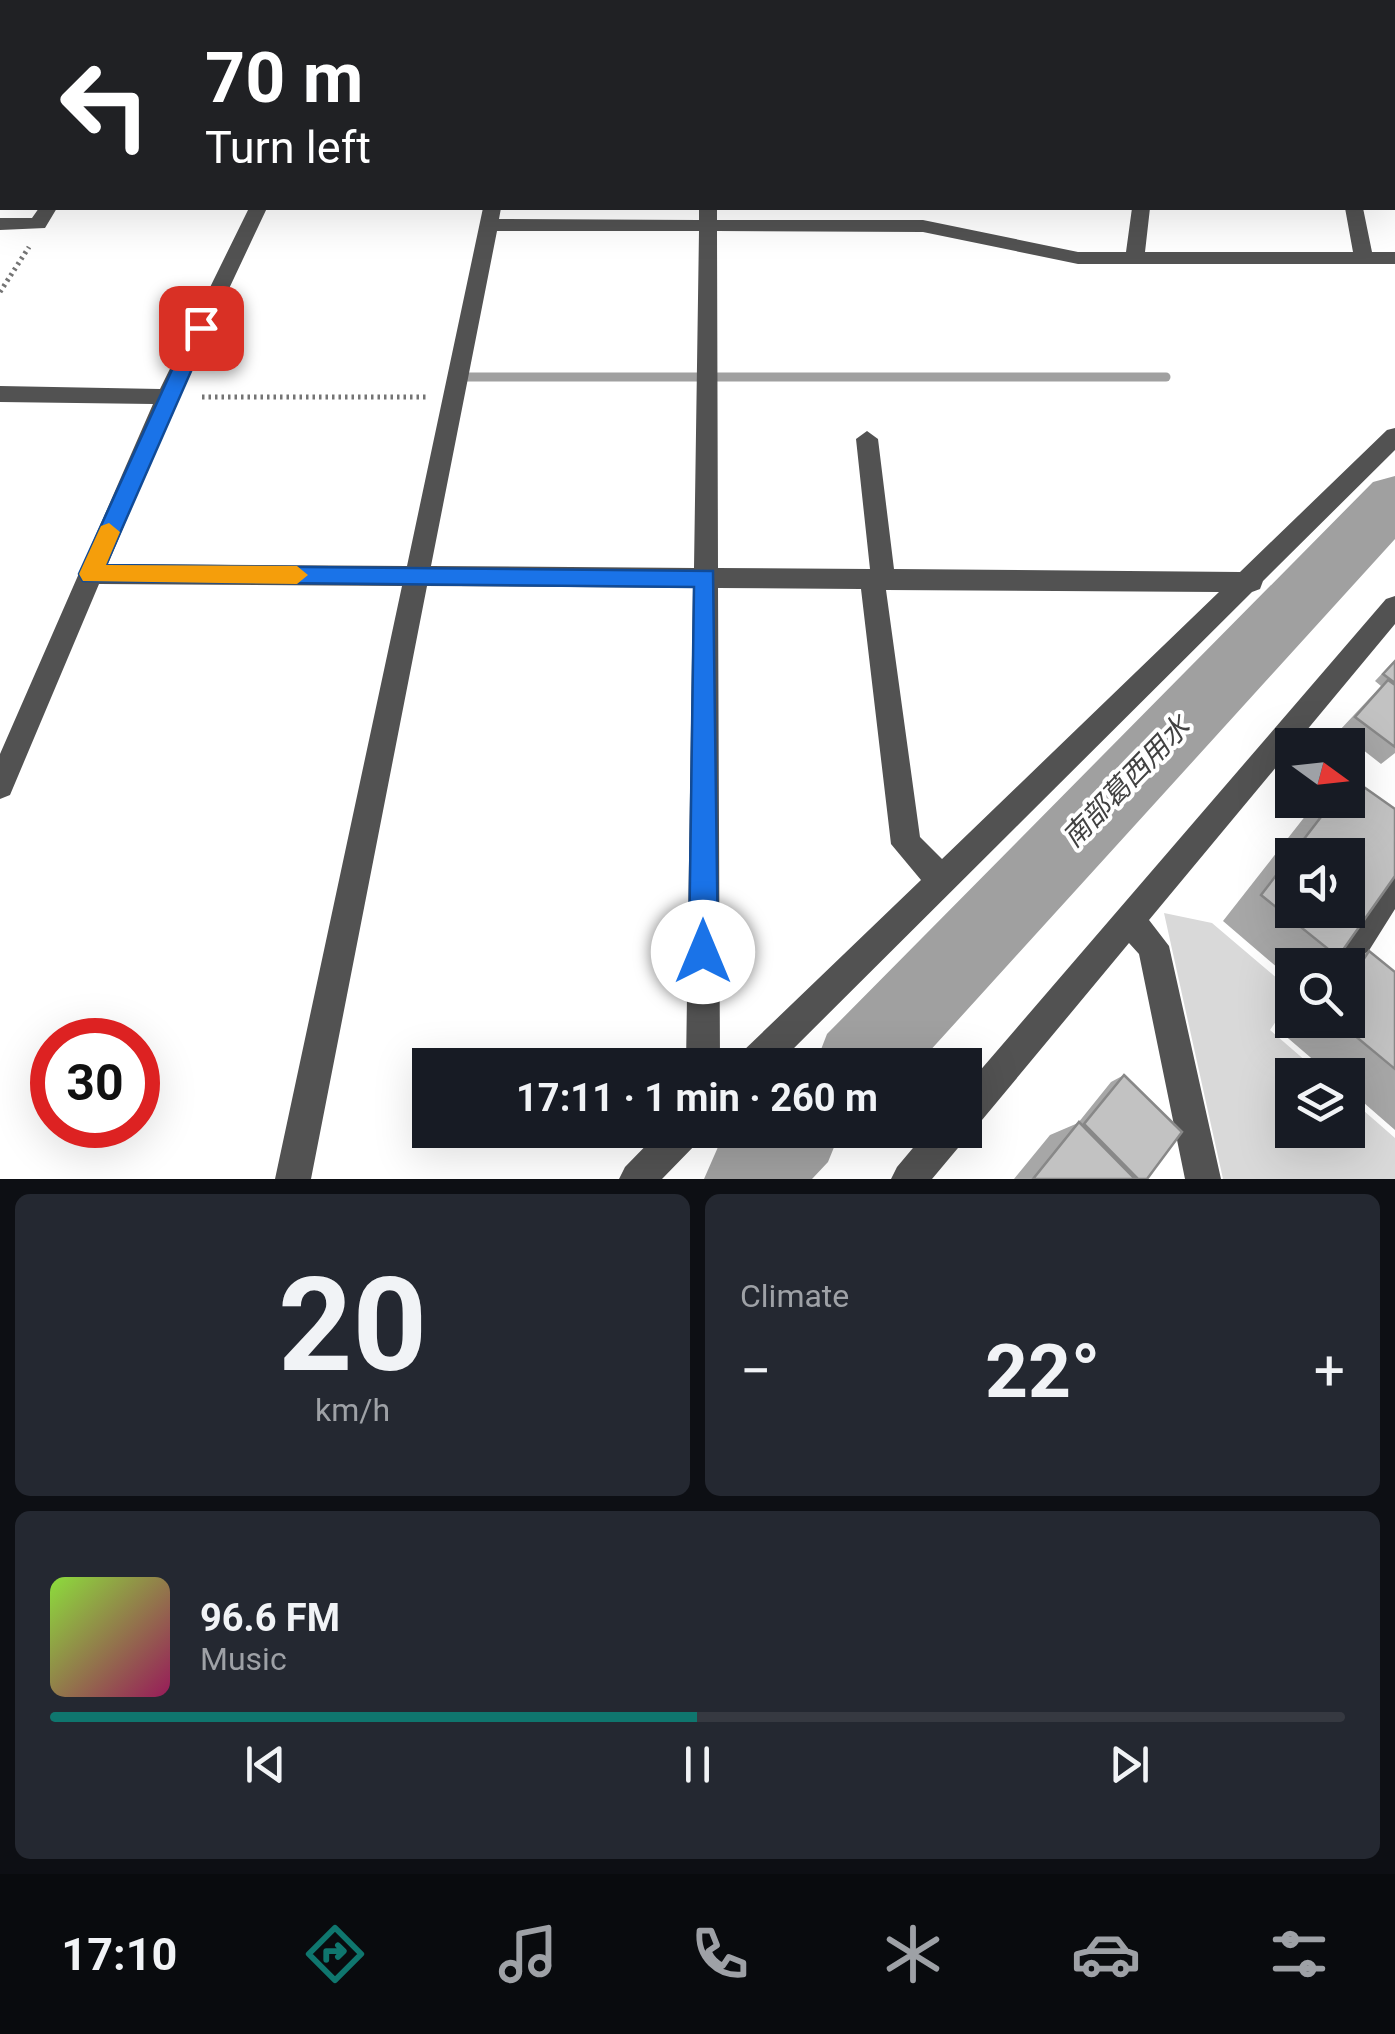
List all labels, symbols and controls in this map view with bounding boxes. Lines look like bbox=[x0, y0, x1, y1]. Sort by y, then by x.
text: 70 m bbox=[205, 37, 363, 119]
icon: left bbox=[40, 40, 170, 170]
text: Turn left bbox=[205, 121, 371, 174]
pin bbox=[159, 286, 244, 371]
icon: arrive bbox=[174, 301, 229, 356]
water label: 南部葛西用水 bbox=[1056, 708, 1198, 854]
north arrow bbox=[1275, 728, 1365, 818]
map controls bbox=[1275, 728, 1365, 1148]
button: sound bbox=[1275, 838, 1365, 928]
position arrow bbox=[651, 900, 755, 1004]
button: search bbox=[1275, 948, 1365, 1038]
speed limit sign: 30 bbox=[30, 1018, 160, 1148]
button: layers bbox=[1275, 1058, 1365, 1148]
text: 17:11 · 1 min · 260 m bbox=[516, 1076, 878, 1120]
text: 20 bbox=[278, 1249, 427, 1402]
text: Climate bbox=[740, 1277, 849, 1315]
text: 22° bbox=[985, 1327, 1100, 1415]
text: − bbox=[740, 1339, 771, 1403]
text: + bbox=[1314, 1339, 1345, 1403]
text: km/h bbox=[315, 1391, 390, 1429]
text: 96.6 FM bbox=[200, 1596, 340, 1640]
text: Music bbox=[200, 1640, 287, 1678]
icon: previous bbox=[238, 1737, 293, 1792]
icon: pause bbox=[670, 1737, 725, 1792]
icon: next bbox=[1102, 1737, 1157, 1792]
icon: directions bbox=[300, 1919, 370, 1989]
icon: music bbox=[493, 1919, 563, 1989]
icon: phone bbox=[685, 1919, 755, 1989]
icon: climate bbox=[878, 1919, 948, 1989]
icon: car bbox=[1071, 1919, 1141, 1989]
icon: filters bbox=[1264, 1919, 1334, 1989]
text: 17:10 bbox=[61, 1928, 177, 1981]

